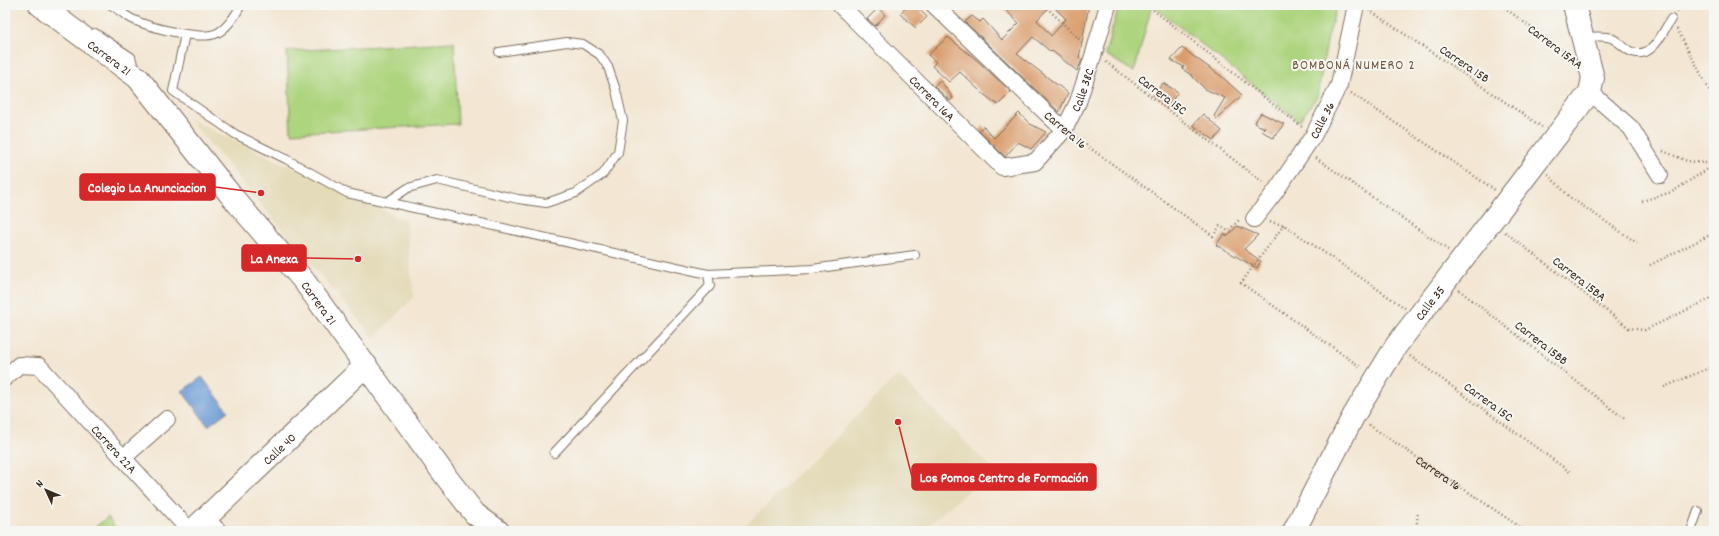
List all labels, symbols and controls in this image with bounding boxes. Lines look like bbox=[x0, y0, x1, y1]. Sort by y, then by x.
street label: Carrera 15AA bbox=[1523, 21, 1586, 75]
street label: Carrera 21 bbox=[82, 36, 134, 82]
street label: Carrera 15B bbox=[1435, 41, 1492, 89]
district label: BOMBONÁ NUMERO 2 bbox=[1292, 56, 1416, 76]
street label: Calle 38C bbox=[1068, 66, 1101, 116]
street label: Carrera 15C bbox=[1133, 71, 1190, 121]
street label: Carrera 16A bbox=[904, 72, 958, 127]
street label: Calle 36 bbox=[1306, 99, 1341, 143]
street label: Carrera 16 bbox=[1039, 107, 1090, 155]
callout: Colegio La Anunciacion bbox=[80, 174, 215, 200]
text: Colegio La Anunciacion bbox=[88, 179, 207, 199]
callout: La Anexa bbox=[242, 245, 306, 271]
text: La Anexa bbox=[250, 250, 299, 270]
street label: Carrera 15BA bbox=[1547, 253, 1609, 307]
street label: Carrera 21 bbox=[295, 278, 340, 330]
street label: Calle 35 bbox=[1412, 283, 1451, 325]
street label: Carrera 15BB bbox=[1510, 317, 1571, 371]
street label: Carrera 15C bbox=[1459, 379, 1517, 428]
street label: Carrera 22A bbox=[85, 422, 140, 479]
street label: Calle 40 bbox=[260, 429, 302, 471]
street label: Carrera 16 bbox=[1411, 452, 1464, 496]
callout: Los Pomos Centro de Formación bbox=[912, 464, 1096, 490]
text: Los Pomos Centro de Formación bbox=[920, 469, 1089, 489]
north arrow bbox=[26, 470, 66, 510]
text: N bbox=[33, 477, 48, 492]

